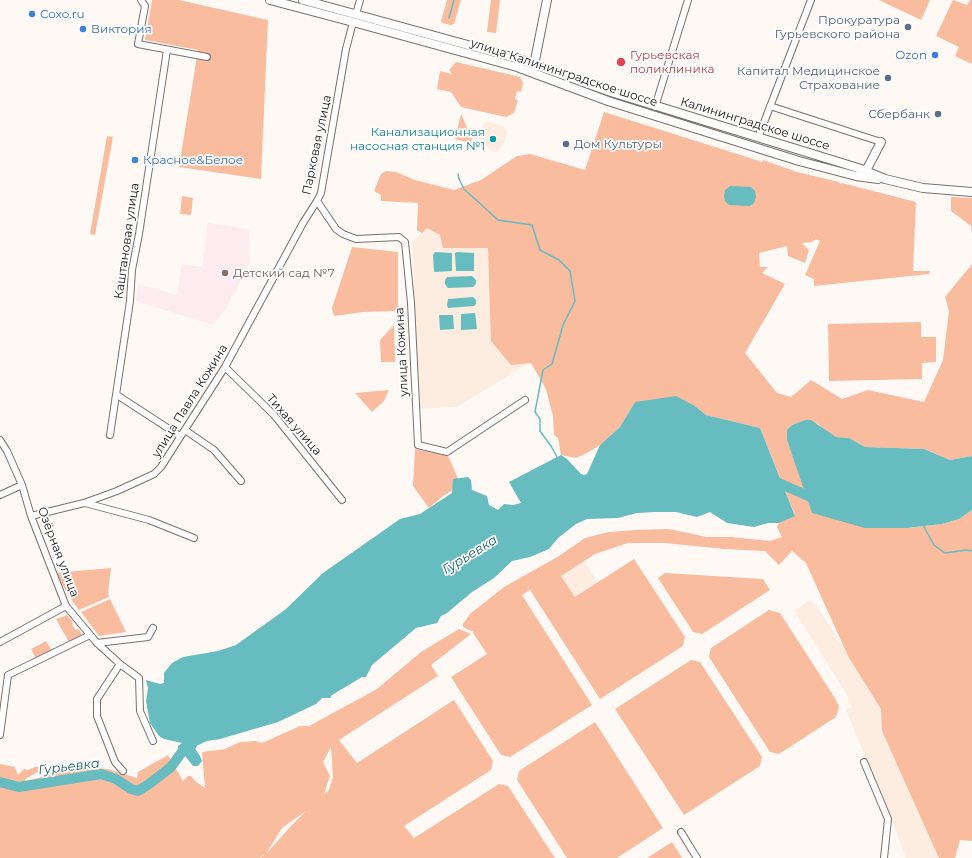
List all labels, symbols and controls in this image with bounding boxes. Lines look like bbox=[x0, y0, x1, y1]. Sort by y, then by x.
place label: Coxo.ru bbox=[40, 7, 85, 21]
marker: Coxo.ru bbox=[27, 9, 37, 19]
place label: Прокуратура Гурьевского района bbox=[775, 13, 900, 41]
place label: Виктория bbox=[91, 22, 152, 36]
marker: Прокуратура Гурьевского района bbox=[903, 22, 913, 32]
marker: Виктория bbox=[78, 24, 88, 34]
street label: улица Калининградское шоссе bbox=[469, 36, 659, 110]
place label: Гурьевская поликлиника bbox=[630, 48, 715, 76]
place label: Ozon bbox=[895, 48, 927, 62]
marker: Ozon bbox=[930, 50, 940, 60]
marker: Гурьевская поликлиника bbox=[615, 56, 627, 68]
place label: Капитал Медицинское Страхование bbox=[737, 64, 880, 92]
marker: Капитал Медицинское Страхование bbox=[883, 73, 893, 83]
street label: Парковая улица bbox=[299, 94, 335, 196]
street label: Калининградское шоссе bbox=[679, 94, 831, 154]
place label: Сбербанк bbox=[868, 107, 930, 121]
marker: Сбербанк bbox=[933, 109, 943, 119]
place label: Канализационная насосная станция №1 bbox=[350, 125, 485, 153]
marker: Канализационная насосная станция №1 bbox=[488, 134, 498, 144]
place label: Дом Культуры bbox=[574, 137, 662, 151]
marker: Дом Культуры bbox=[561, 139, 571, 149]
place label: Красное&Белое bbox=[143, 153, 243, 167]
marker: Красное&Белое bbox=[130, 155, 140, 165]
street label: Каштановая улица bbox=[112, 182, 142, 300]
place label: Детский сад №7 bbox=[233, 266, 335, 280]
marker: Детский сад №7 bbox=[220, 268, 230, 278]
street label: улица Кожина bbox=[392, 307, 412, 397]
street label: улица Павла Кожина bbox=[149, 342, 231, 460]
street label: Тихая улица bbox=[264, 392, 324, 458]
street label: Озёрная улица bbox=[34, 505, 82, 599]
water label: Гурьевка bbox=[440, 532, 500, 578]
water label: Гурьевка bbox=[37, 755, 101, 779]

